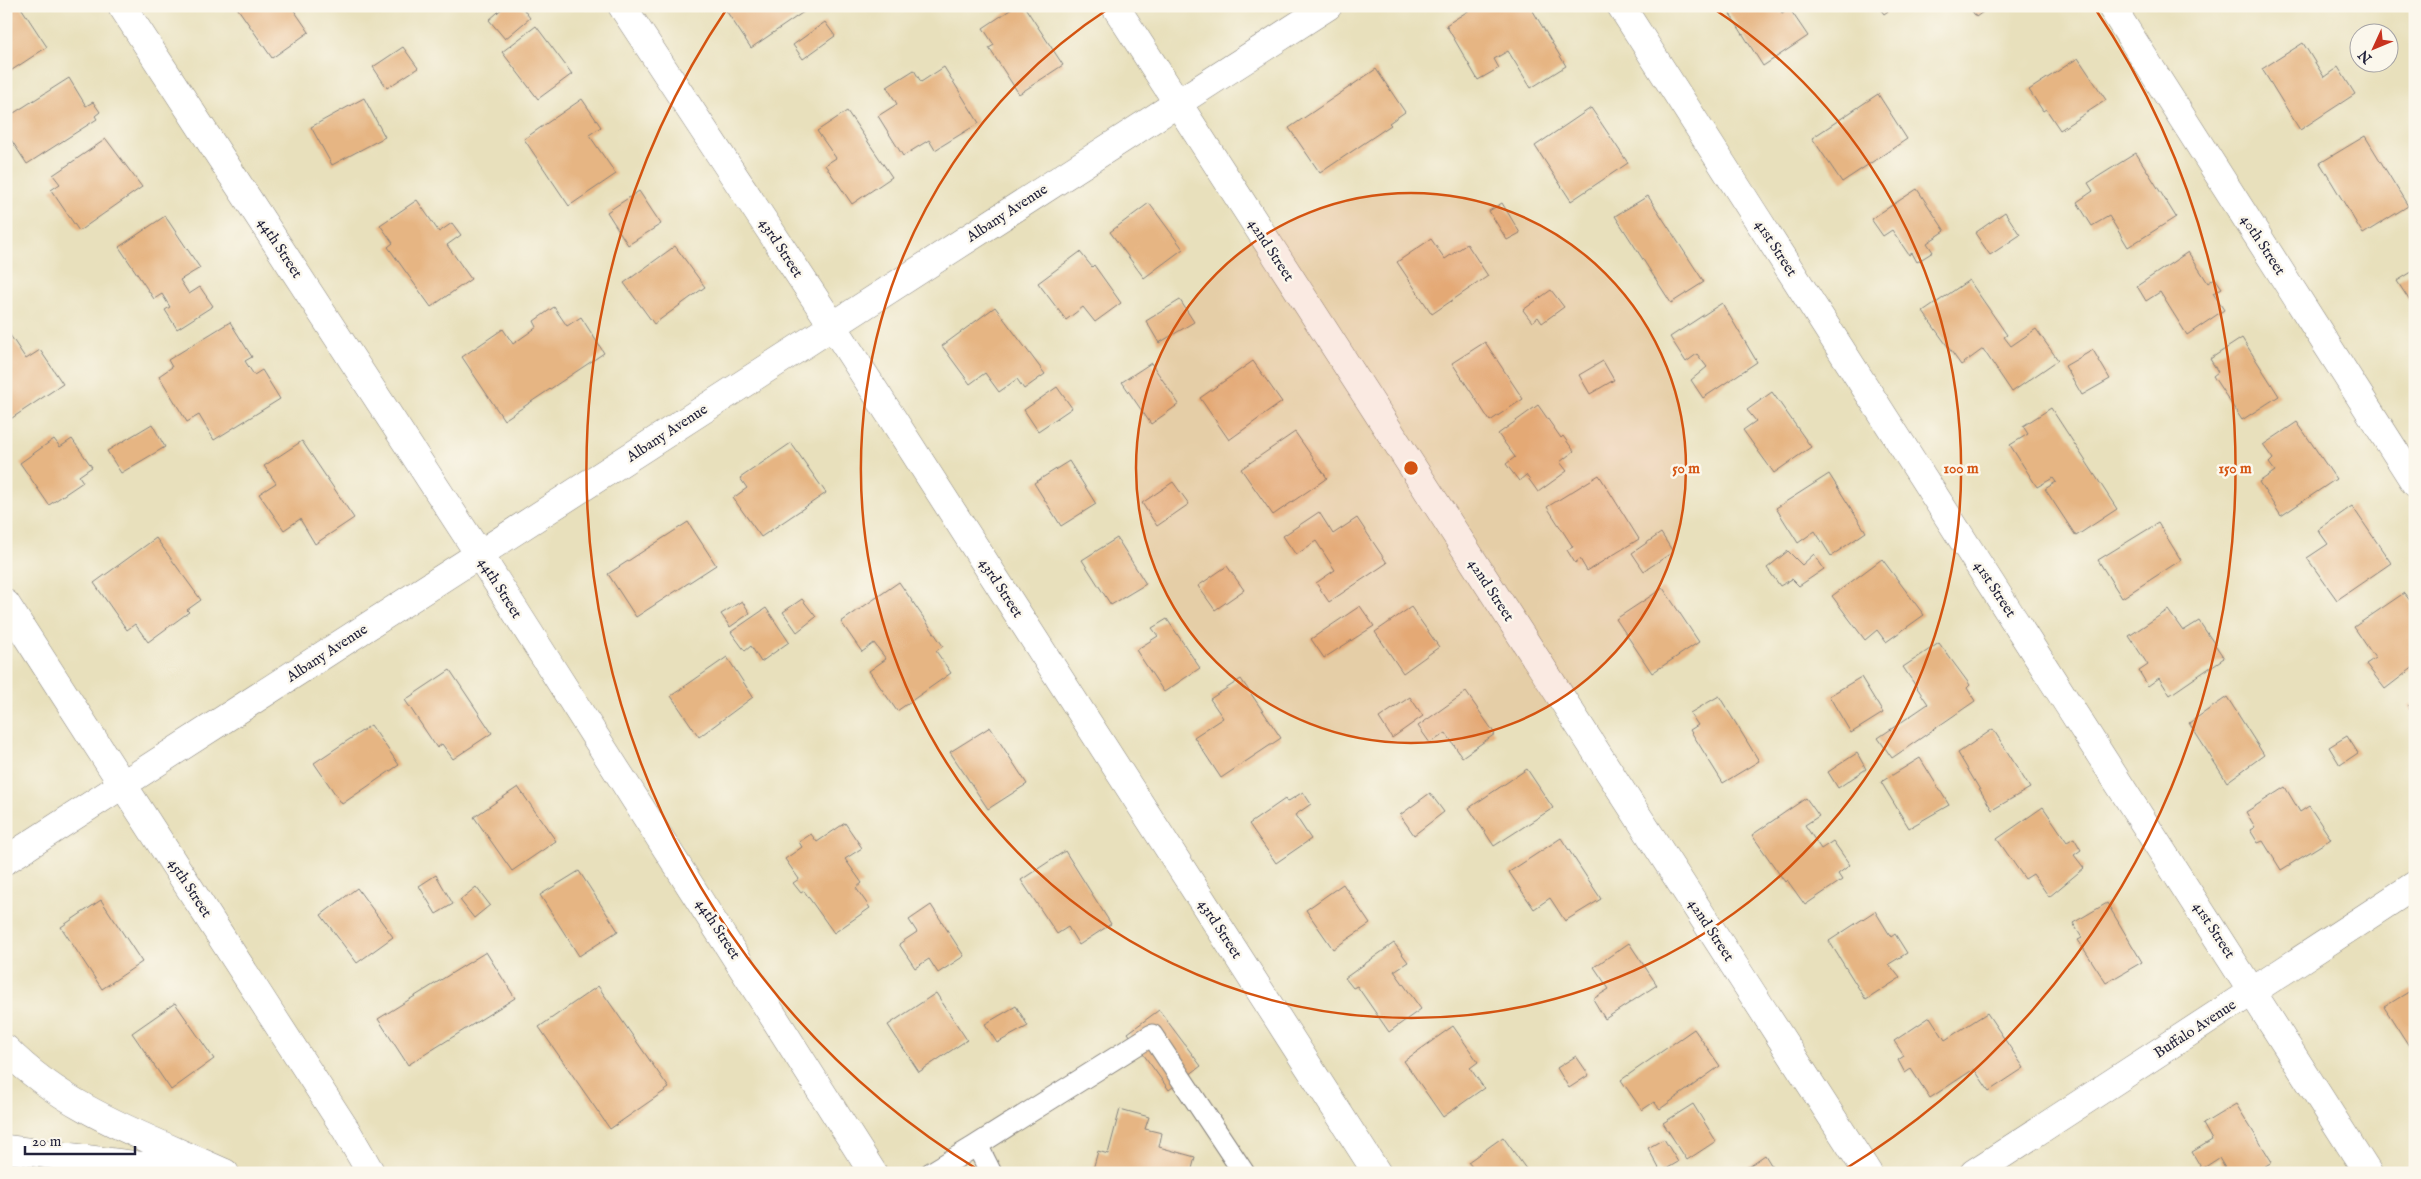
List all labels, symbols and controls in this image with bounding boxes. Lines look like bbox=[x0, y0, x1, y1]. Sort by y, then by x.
north arrow bbox=[2348, 22, 2398, 72]
text: N bbox=[2355, 46, 2377, 68]
street label: Albany Avenue bbox=[962, 180, 1051, 247]
street label: 40th Street bbox=[2236, 211, 2290, 279]
street label: 44th Street bbox=[253, 214, 307, 282]
street label: 43rd Street bbox=[755, 215, 807, 281]
street label: 42nd Street bbox=[1244, 215, 1298, 285]
street label: 41st Street bbox=[1751, 216, 1801, 280]
street label: Albany Avenue bbox=[622, 400, 711, 467]
centre of rings bbox=[1402, 459, 1420, 477]
text: 50 m bbox=[1672, 459, 1700, 478]
text: 100 m bbox=[1943, 459, 1979, 478]
text: 150 m bbox=[2218, 459, 2252, 478]
street label: 44th Street bbox=[474, 554, 526, 622]
street label: 43rd Street bbox=[975, 555, 1027, 621]
street label: 42nd Street bbox=[1464, 555, 1518, 625]
street label: 41st Street bbox=[1970, 557, 2020, 621]
street label: Albany Avenue bbox=[282, 620, 371, 687]
street label: 45th Street bbox=[164, 855, 216, 921]
street label: 44th Street bbox=[691, 895, 745, 963]
street label: 42nd Street bbox=[1684, 895, 1738, 965]
street label: 43rd Street bbox=[1194, 896, 1246, 962]
street label: 41st Street bbox=[2189, 898, 2239, 962]
street label: Buffalo Avenue bbox=[2150, 995, 2240, 1063]
scale bar bbox=[25, 1124, 135, 1156]
text: 20 m bbox=[32, 1132, 62, 1151]

